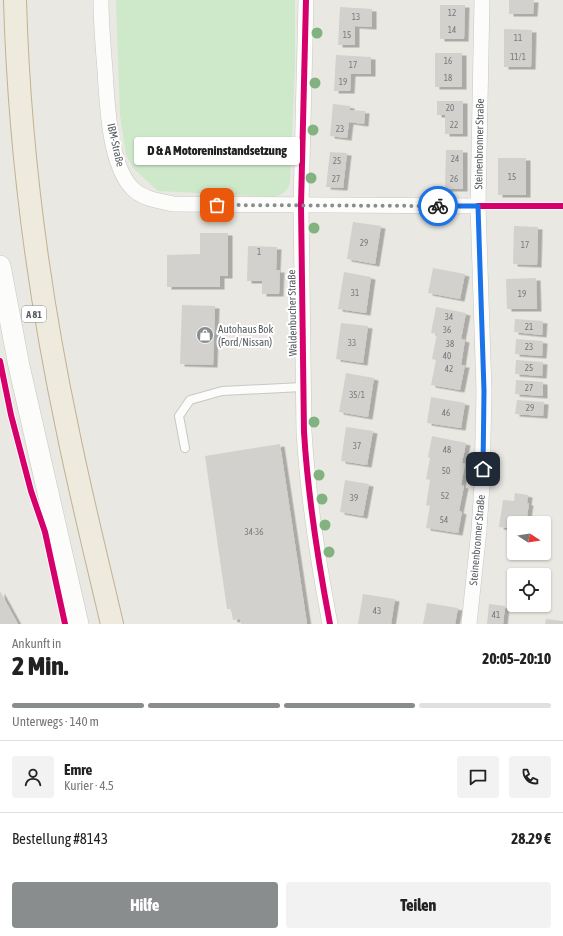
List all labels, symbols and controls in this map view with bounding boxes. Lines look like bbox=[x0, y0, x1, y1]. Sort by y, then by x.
house number: 12 bbox=[448, 8, 456, 18]
house number: 13 bbox=[352, 12, 360, 22]
house number: 14 bbox=[448, 25, 456, 35]
house number: 15 bbox=[343, 30, 351, 40]
house number: 11 bbox=[514, 33, 522, 43]
house number: 11/1 bbox=[510, 52, 526, 62]
house number: 16 bbox=[444, 56, 452, 66]
house number: 17 bbox=[349, 60, 357, 70]
house number: 18 bbox=[444, 73, 452, 83]
house number: 19 bbox=[339, 77, 347, 87]
street label: Steinenbronner Straße bbox=[472, 98, 486, 190]
house number: 20 bbox=[446, 103, 454, 113]
house number: 22 bbox=[450, 120, 458, 130]
street label: IBM-Straße bbox=[105, 122, 127, 168]
house number: 23 bbox=[336, 124, 344, 134]
callout: D & A Motoreninstandsetzung bbox=[134, 137, 300, 165]
text: D & A Motoreninstandsetzung bbox=[147, 143, 287, 158]
house number: 24 bbox=[451, 154, 459, 164]
house number: 25 bbox=[333, 156, 341, 166]
house number: 15 bbox=[508, 172, 516, 182]
house number: 27 bbox=[332, 174, 340, 184]
house number: 26 bbox=[450, 174, 458, 184]
courier bbox=[418, 186, 458, 226]
pin bbox=[200, 188, 234, 222]
icon: bag bbox=[206, 194, 228, 216]
icon: bike bbox=[427, 195, 449, 217]
house number: 29 bbox=[360, 238, 368, 248]
house number: 17 bbox=[521, 240, 529, 250]
house number: 1 bbox=[257, 247, 261, 257]
street label: Waldenbucher Straße bbox=[285, 269, 299, 357]
house number: 31 bbox=[351, 288, 359, 298]
house number: 19 bbox=[518, 289, 526, 299]
road number: A 81 bbox=[22, 306, 46, 322]
house number: 34 bbox=[445, 312, 453, 322]
house number: 21 bbox=[525, 322, 533, 332]
place label: Autohaus Bok (Ford/Nissan) bbox=[218, 323, 273, 348]
shop icon: Autohaus Bok (Ford/Nissan) bbox=[195, 325, 215, 345]
house number: 36 bbox=[443, 325, 451, 335]
house number: 33 bbox=[348, 338, 356, 348]
house number: 38 bbox=[446, 339, 454, 349]
house number: 23 bbox=[525, 342, 533, 352]
house number: 40 bbox=[443, 351, 451, 361]
house number: 25 bbox=[525, 363, 533, 373]
house number: 42 bbox=[445, 364, 453, 374]
house number: 27 bbox=[525, 383, 533, 393]
house number: 35/1 bbox=[349, 390, 365, 400]
house number: 29 bbox=[526, 403, 534, 413]
house number: 46 bbox=[442, 408, 450, 418]
house number: 37 bbox=[353, 441, 361, 451]
house number: 48 bbox=[443, 445, 451, 455]
pin bbox=[466, 452, 500, 486]
icon: home bbox=[472, 458, 494, 480]
house number: 50 bbox=[442, 466, 450, 476]
house number: 52 bbox=[441, 491, 449, 501]
house number: 39 bbox=[350, 493, 358, 503]
street label: Steinenbronner Straße bbox=[467, 494, 487, 586]
house number: 54 bbox=[440, 515, 448, 525]
north arrow bbox=[507, 516, 551, 560]
map controls bbox=[507, 516, 551, 612]
house number: 34-36 bbox=[244, 527, 264, 537]
button: locate bbox=[507, 568, 551, 612]
house number: 43 bbox=[373, 606, 381, 616]
house number: 41 bbox=[492, 610, 500, 620]
text: Ankunft in bbox=[12, 636, 61, 651]
text: 20:05–20:10 bbox=[482, 650, 551, 667]
text: 2 Min. bbox=[12, 651, 68, 681]
text: Unterwegs · 140 m bbox=[12, 714, 99, 729]
button: person bbox=[12, 756, 54, 798]
button: chat bbox=[457, 756, 499, 798]
button: phone bbox=[509, 756, 551, 798]
text: Emre bbox=[64, 761, 92, 778]
text: Kurier · 4.5 bbox=[64, 778, 114, 793]
text: Bestellung #8143 bbox=[12, 830, 108, 847]
text: 28.29 € bbox=[511, 830, 551, 847]
button: Hilfe bbox=[12, 882, 278, 928]
button: Teilen bbox=[286, 882, 551, 928]

